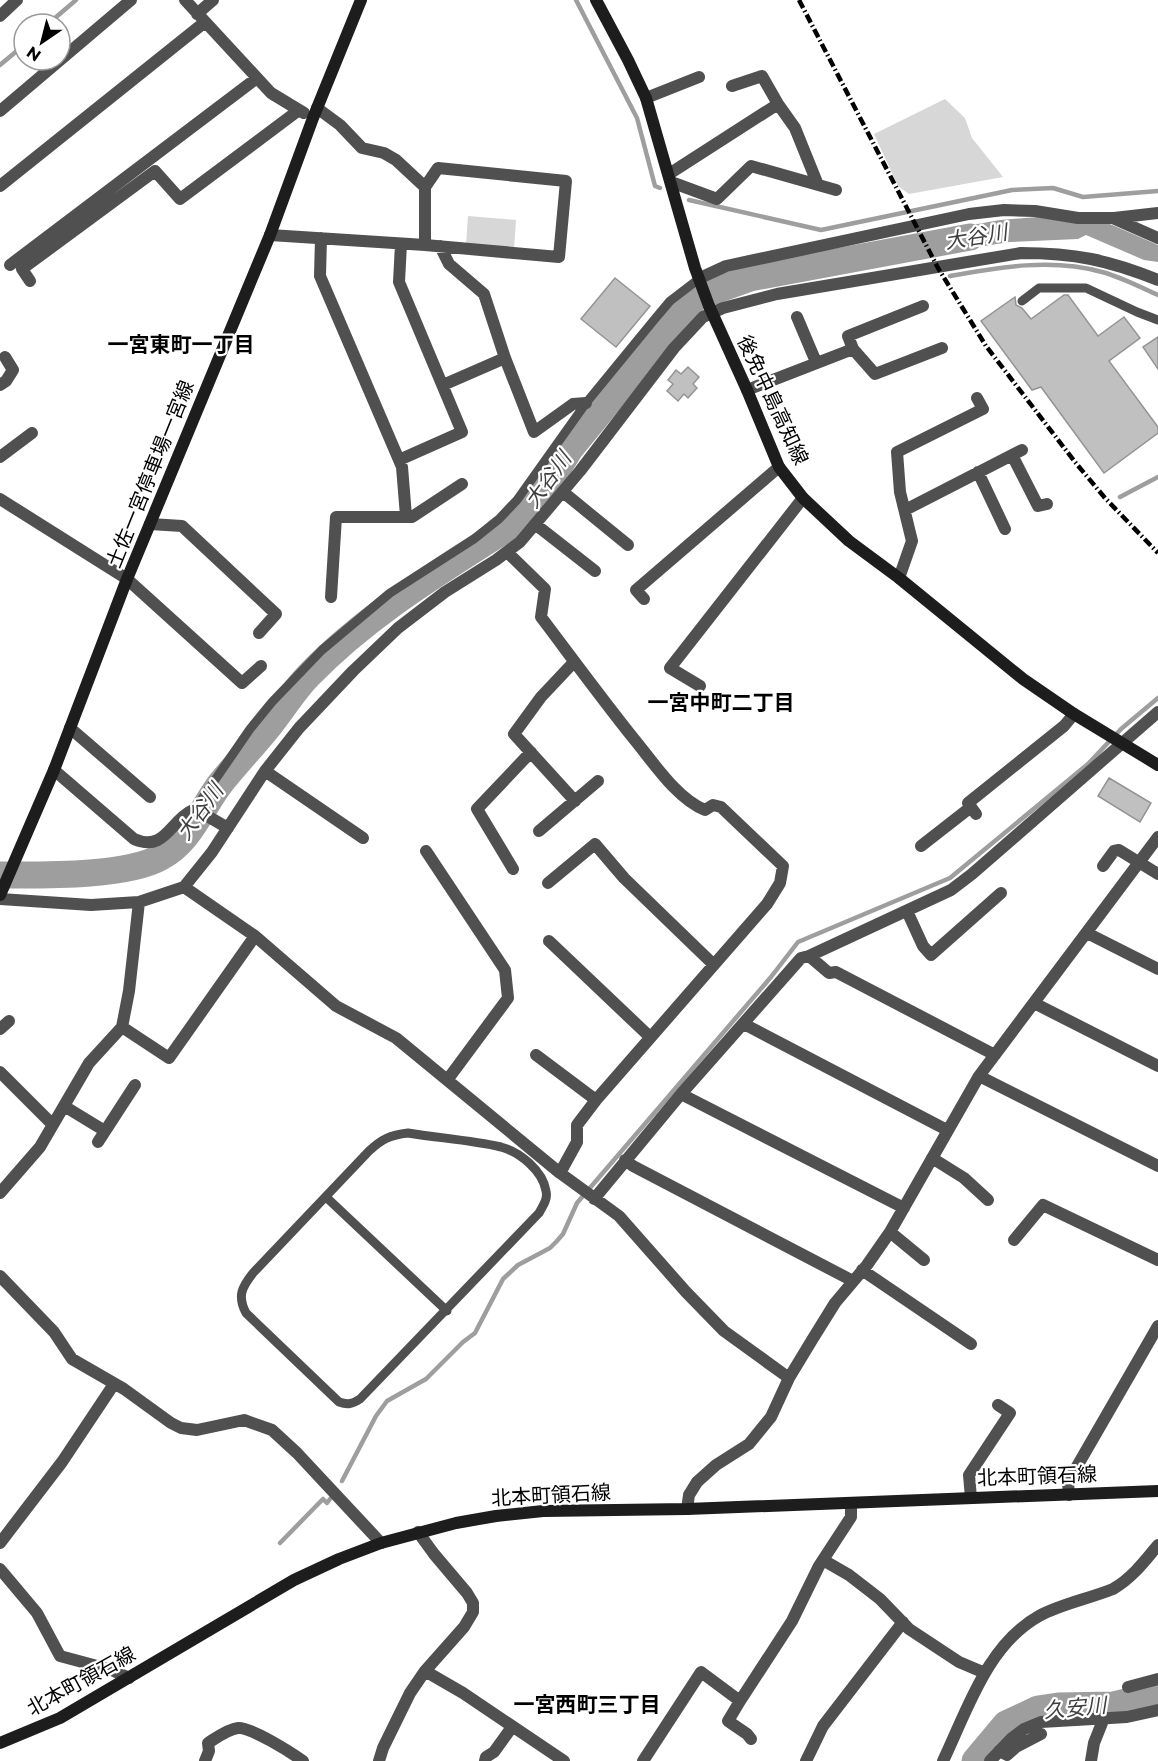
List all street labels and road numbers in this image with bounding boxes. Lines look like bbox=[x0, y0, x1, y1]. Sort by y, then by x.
street label: 後免中島高知線 bbox=[733, 331, 813, 469]
street label: 土佐一宮停車場一宮線 bbox=[101, 377, 199, 571]
street label: 北本町領石線 bbox=[977, 1462, 1097, 1490]
street label: 北本町領石線 bbox=[490, 1480, 612, 1510]
street label: 北本町領石線 bbox=[23, 1641, 139, 1721]

